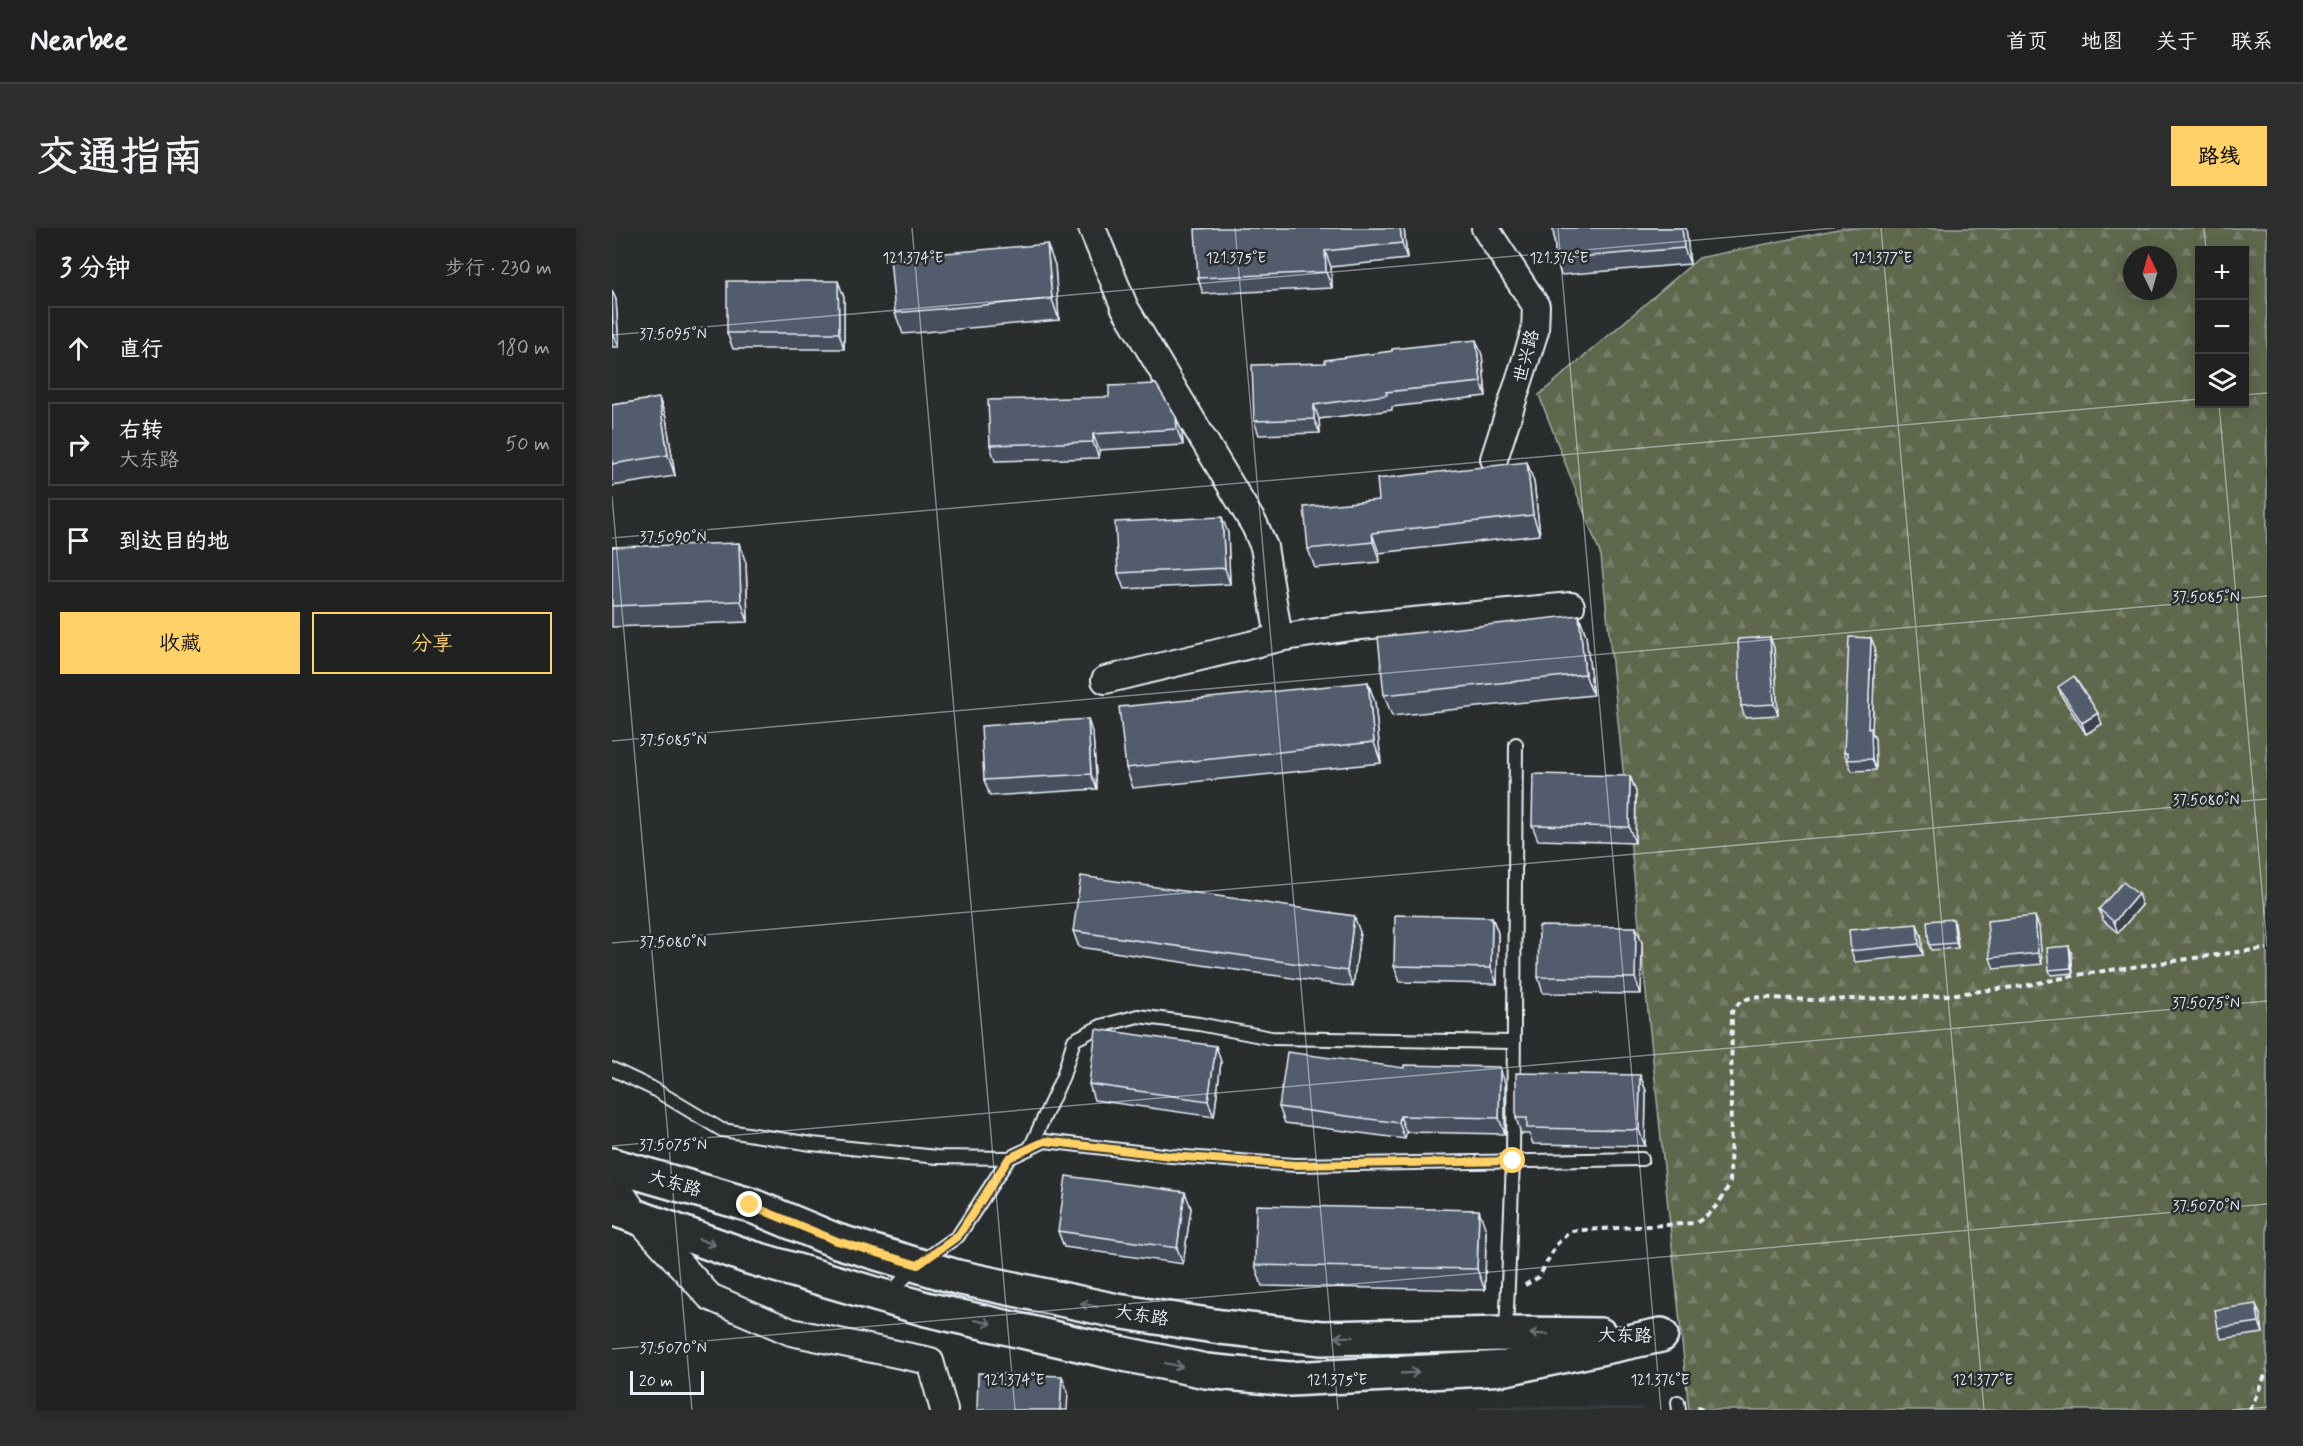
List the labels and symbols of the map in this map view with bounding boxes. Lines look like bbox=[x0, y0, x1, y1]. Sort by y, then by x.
north arrow bbox=[2123, 246, 2177, 300]
text: 121.374°E bbox=[883, 249, 944, 269]
text: 121.375°E bbox=[1206, 249, 1266, 269]
text: 121.376°E bbox=[1529, 249, 1589, 269]
text: 121.377°E bbox=[1852, 249, 1912, 269]
text: 37.5095°N bbox=[639, 325, 707, 345]
street label: 世兴路 bbox=[1508, 327, 1546, 385]
text: 37.5090°N bbox=[640, 528, 706, 548]
text: 37.5085°N bbox=[2172, 588, 2240, 608]
text: 37.5085°N bbox=[639, 731, 707, 751]
text: 37.5080°N bbox=[2173, 791, 2239, 811]
text: 37.5080°N bbox=[640, 933, 706, 953]
text: 37.5075°N bbox=[2172, 994, 2240, 1014]
text: 37.5075°N bbox=[639, 1136, 707, 1156]
route start bbox=[1499, 1147, 1525, 1173]
street label: 大东路 bbox=[645, 1165, 704, 1203]
route end bbox=[736, 1191, 762, 1217]
text: 37.5070°N bbox=[2172, 1197, 2240, 1217]
one-way arrow bbox=[697, 1238, 715, 1249]
one-way arrow bbox=[1079, 1299, 1099, 1310]
street label: 大东路 bbox=[1113, 1300, 1170, 1332]
one-way arrow bbox=[974, 1317, 993, 1329]
street label: 大东路 bbox=[1598, 1324, 1652, 1348]
one-way arrow bbox=[1530, 1328, 1550, 1340]
one-way arrow bbox=[1335, 1332, 1355, 1343]
text: 37.5070°N bbox=[639, 1339, 707, 1359]
one-way arrow bbox=[1164, 1360, 1183, 1371]
one-way arrow bbox=[1399, 1367, 1419, 1378]
scale bar bbox=[630, 1368, 704, 1396]
text: 121.374°E bbox=[984, 1371, 1045, 1391]
text: 121.375°E bbox=[1307, 1371, 1367, 1391]
text: 121.376°E bbox=[1630, 1371, 1690, 1391]
text: 121.377°E bbox=[1953, 1371, 2013, 1391]

